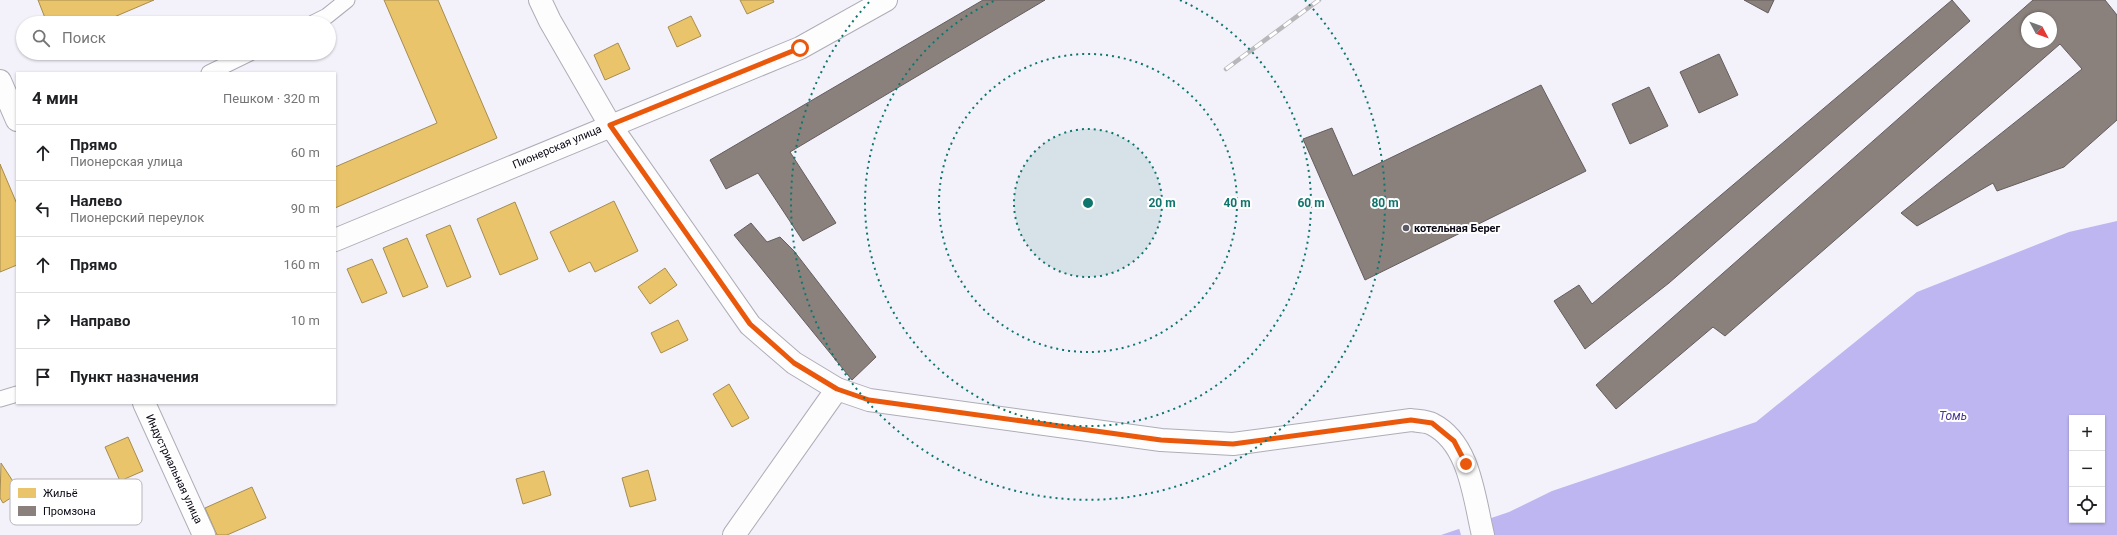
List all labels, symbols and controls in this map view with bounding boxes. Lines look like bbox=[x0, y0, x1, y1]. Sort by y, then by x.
north arrow bbox=[2021, 12, 2057, 48]
search box bbox=[16, 16, 336, 60]
icon: search bbox=[30, 27, 52, 49]
text: Поиск bbox=[62, 29, 106, 47]
route start bbox=[791, 39, 809, 57]
text: 4 мин bbox=[32, 88, 78, 108]
text: Пешком · 320 m bbox=[223, 91, 320, 106]
street label: Пионерская улица bbox=[511, 122, 603, 172]
text: Прямо bbox=[70, 136, 117, 154]
icon: ahead bbox=[32, 142, 54, 164]
text: 60 m bbox=[291, 145, 320, 160]
text: Пионерская улица bbox=[70, 154, 183, 169]
text: Налево bbox=[70, 192, 122, 210]
centre of rings bbox=[1081, 196, 1095, 210]
text: 20 m bbox=[1148, 196, 1176, 210]
text: 40 m bbox=[1223, 196, 1251, 210]
text: 60 m bbox=[1297, 196, 1325, 210]
text: 80 m bbox=[1371, 196, 1399, 210]
icon: left bbox=[32, 198, 54, 220]
text: 90 m bbox=[291, 201, 320, 216]
text: Пионерский переулок bbox=[70, 210, 204, 225]
place label: котельная Берег bbox=[1414, 222, 1501, 235]
marker: котельная Берег bbox=[1401, 223, 1411, 233]
icon: ahead bbox=[32, 254, 54, 276]
text: Прямо bbox=[70, 256, 117, 274]
text: 160 m bbox=[283, 257, 320, 272]
icon: right bbox=[32, 310, 54, 332]
text: Направо bbox=[70, 312, 131, 330]
text: 10 m bbox=[291, 313, 320, 328]
icon: arrive bbox=[32, 366, 54, 388]
text: Пункт назначения bbox=[70, 368, 199, 386]
water label: Томь bbox=[1939, 409, 1967, 423]
street label: Индустриальная улица bbox=[143, 412, 205, 526]
map controls bbox=[2069, 415, 2105, 523]
button: + bbox=[2069, 415, 2105, 451]
button: − bbox=[2069, 451, 2105, 487]
route end bbox=[1457, 455, 1475, 473]
legend bbox=[10, 479, 142, 525]
text: Жильё bbox=[43, 487, 78, 500]
button: locate bbox=[2069, 487, 2105, 523]
text: Промзона bbox=[43, 505, 96, 518]

